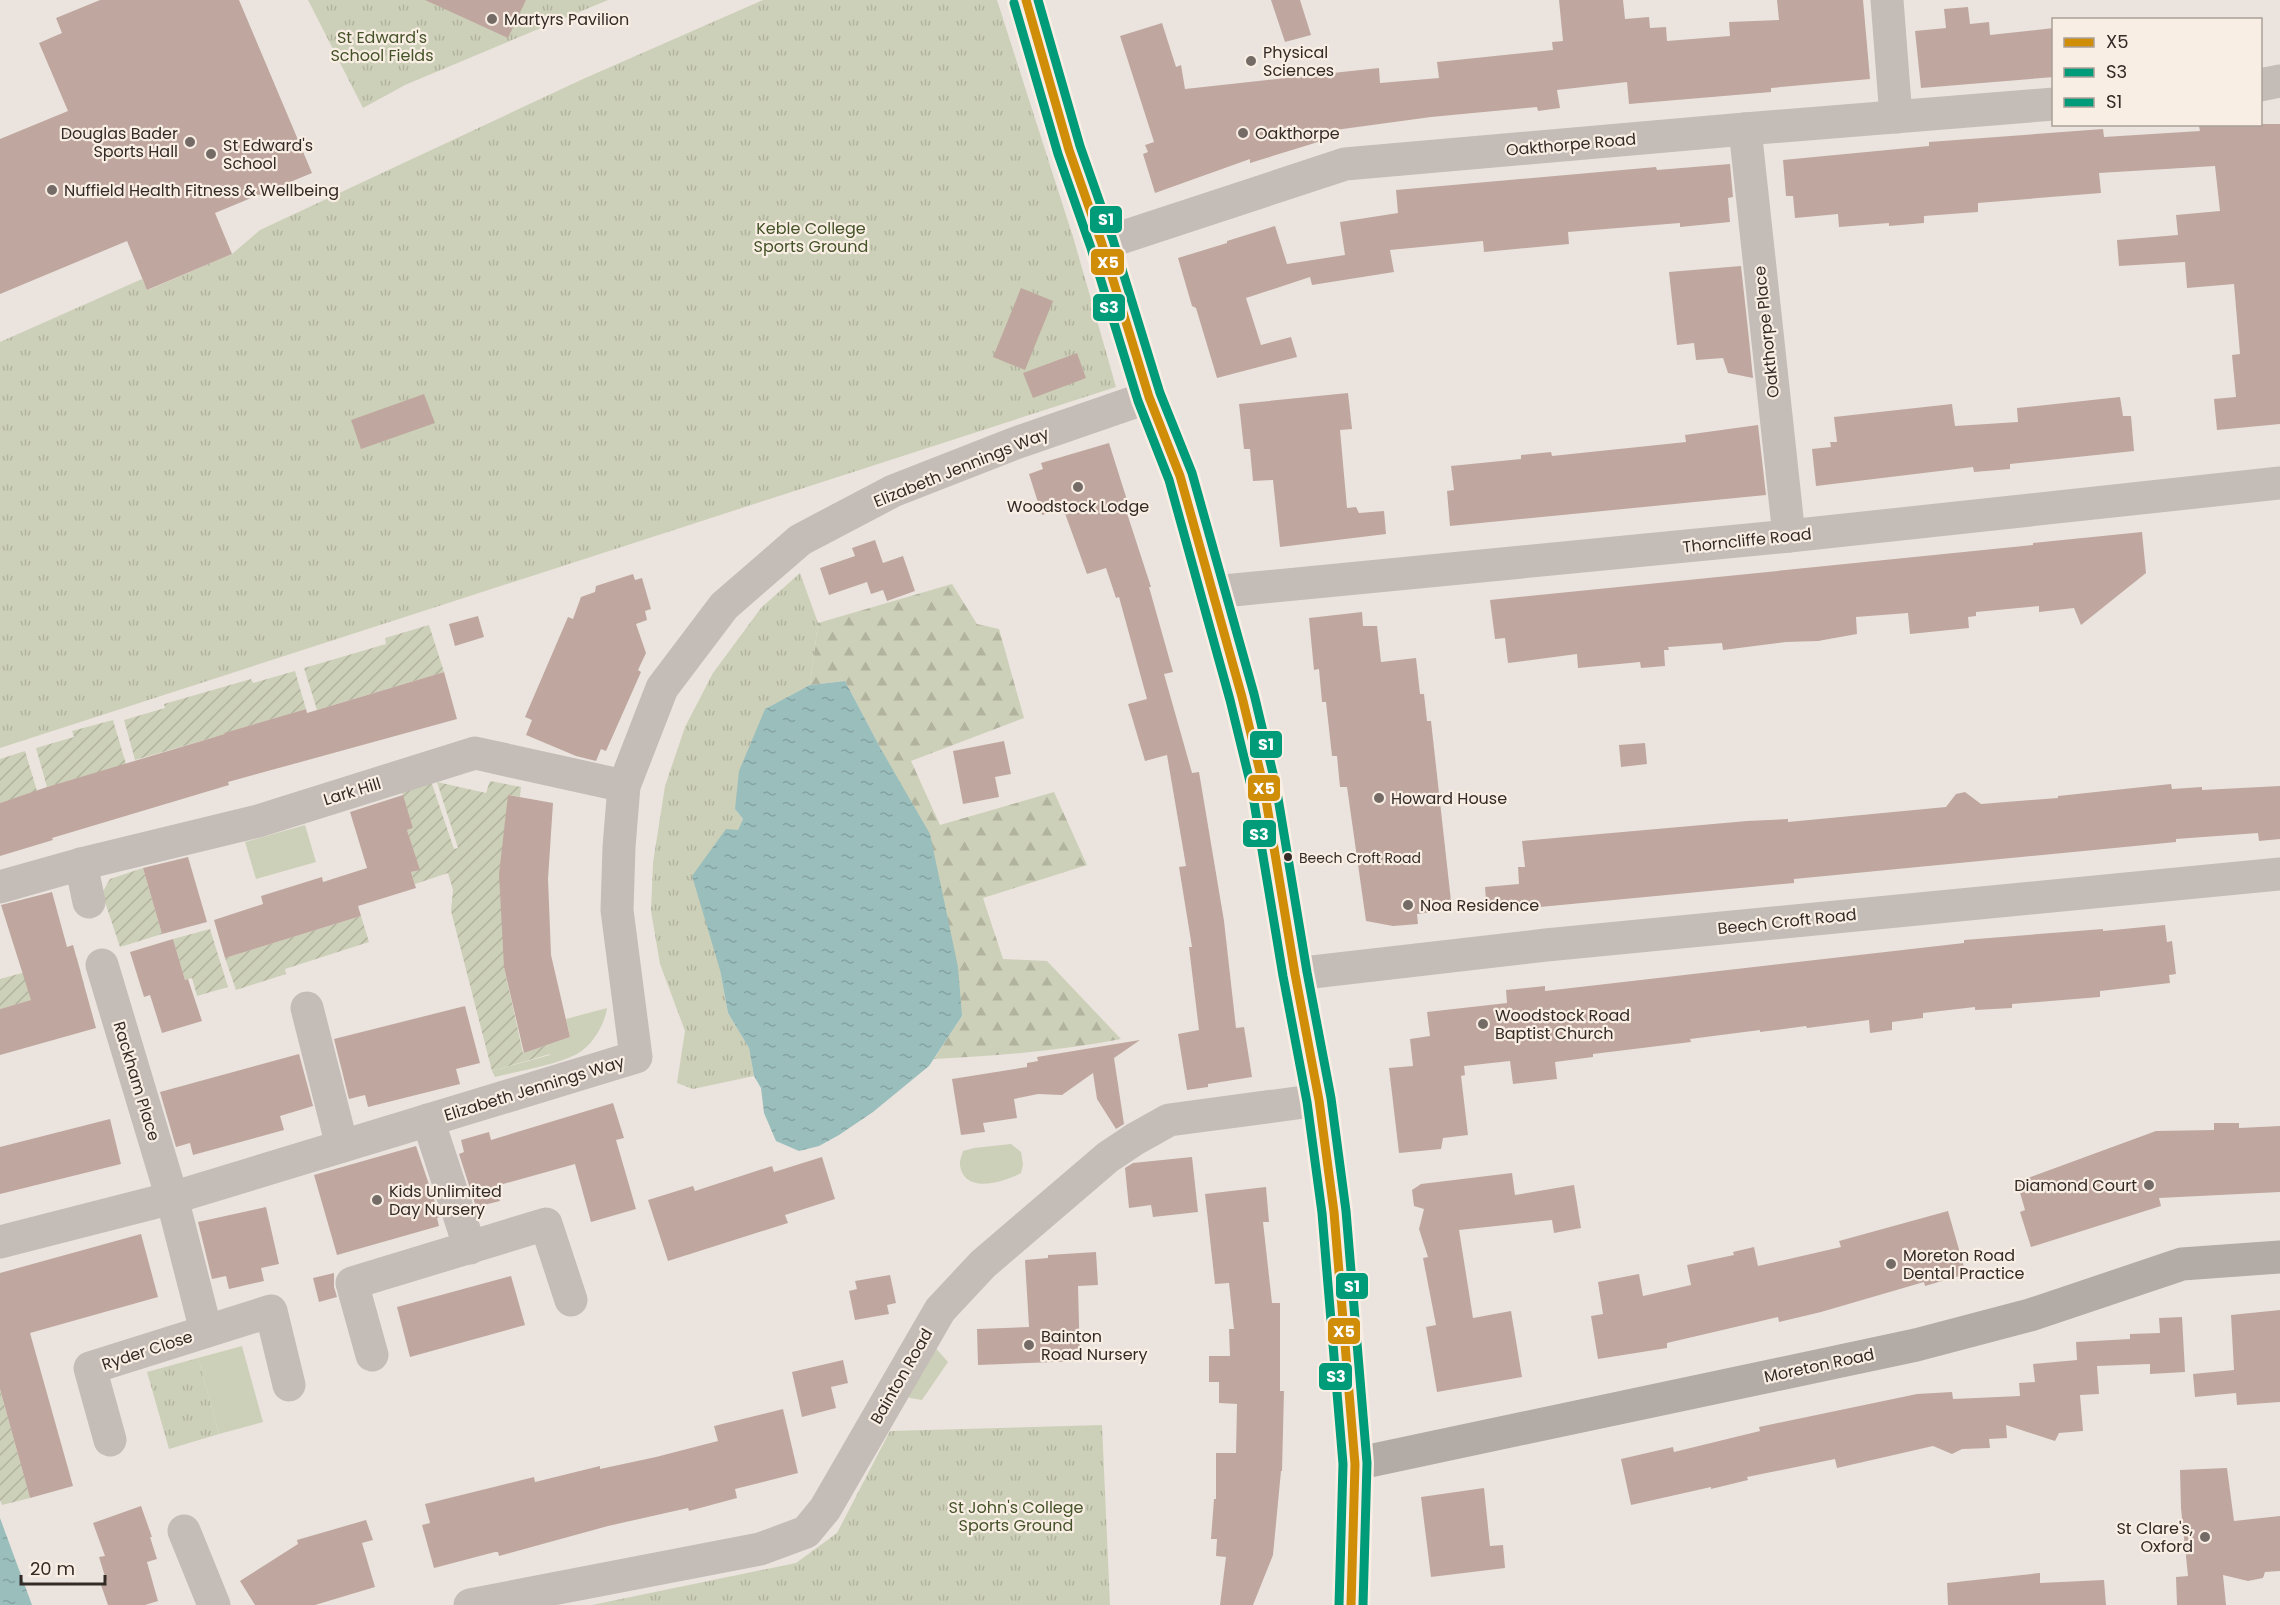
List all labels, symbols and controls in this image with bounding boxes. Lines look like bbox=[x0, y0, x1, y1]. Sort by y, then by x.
place label: Martyrs Pavilion bbox=[504, 8, 629, 31]
marker: Martyrs Pavilion bbox=[485, 12, 499, 26]
legend bbox=[2052, 18, 2262, 126]
park label: St Edward's School Fields bbox=[330, 26, 434, 67]
text: X5 bbox=[2106, 29, 2128, 54]
place label: Physical Sciences bbox=[1263, 41, 1334, 82]
marker: Physical Sciences bbox=[1244, 54, 1258, 68]
text: S3 bbox=[2106, 59, 2127, 84]
text: S1 bbox=[2106, 89, 2122, 114]
place label: Douglas Bader Sports Hall bbox=[61, 122, 178, 163]
place label: Oakthorpe bbox=[1255, 122, 1340, 145]
marker: Oakthorpe bbox=[1236, 126, 1250, 140]
street label: Oakthorpe Road bbox=[1505, 127, 1637, 162]
place label: St Edward's School bbox=[223, 134, 313, 175]
marker: Douglas Bader Sports Hall bbox=[183, 135, 197, 149]
marker: St Edward's School bbox=[204, 147, 218, 161]
place label: Nuffield Health Fitness & Wellbeing bbox=[64, 179, 339, 202]
marker: Nuffield Health Fitness & Wellbeing bbox=[45, 183, 59, 197]
line badge: S1 bbox=[1089, 205, 1123, 234]
text: S1 bbox=[1098, 208, 1114, 231]
park label: Keble College Sports Ground bbox=[754, 217, 868, 258]
line badge: X5 bbox=[1090, 248, 1125, 276]
text: X5 bbox=[1097, 251, 1119, 274]
street label: Oakthorpe Place bbox=[1748, 265, 1785, 399]
line badge: S3 bbox=[1092, 293, 1126, 322]
text: S3 bbox=[1099, 296, 1119, 319]
street label: Elizabeth Jennings Way bbox=[870, 422, 1052, 513]
marker: Woodstock Lodge bbox=[1071, 480, 1085, 494]
place label: Woodstock Lodge bbox=[1007, 495, 1149, 518]
street label: Thorncliffe Road bbox=[1682, 522, 1813, 559]
line badge: S1 bbox=[1249, 730, 1283, 759]
text: S1 bbox=[1258, 733, 1274, 756]
street label: Lark Hill bbox=[321, 772, 384, 811]
line badge: X5 bbox=[1247, 774, 1281, 802]
text: X5 bbox=[1253, 777, 1275, 800]
place label: Howard House bbox=[1391, 787, 1507, 810]
marker: Howard House bbox=[1372, 791, 1386, 805]
line badge: S3 bbox=[1242, 819, 1277, 848]
text: S3 bbox=[1249, 823, 1269, 846]
place label: Beech Croft Road bbox=[1299, 848, 1421, 868]
marker: Beech Croft Road bbox=[1282, 851, 1294, 863]
place label: Noa Residence bbox=[1420, 894, 1539, 917]
marker: Noa Residence bbox=[1401, 898, 1415, 912]
street label: Beech Croft Road bbox=[1717, 903, 1858, 940]
place label: Woodstock Road Baptist Church bbox=[1495, 1004, 1630, 1045]
marker: Woodstock Road Baptist Church bbox=[1476, 1017, 1490, 1031]
street label: Rackham Place bbox=[107, 1019, 166, 1144]
street label: Elizabeth Jennings Way bbox=[441, 1050, 627, 1127]
place label: Diamond Court bbox=[2014, 1174, 2137, 1197]
marker: Diamond Court bbox=[2142, 1178, 2156, 1192]
place label: Kids Unlimited Day Nursery bbox=[389, 1180, 502, 1221]
marker: Kids Unlimited Day Nursery bbox=[370, 1193, 384, 1207]
place label: Moreton Road Dental Practice bbox=[1903, 1244, 2025, 1285]
marker: Moreton Road Dental Practice bbox=[1884, 1257, 1898, 1271]
line badge: S1 bbox=[1335, 1272, 1369, 1300]
text: S1 bbox=[1344, 1275, 1360, 1298]
line badge: X5 bbox=[1327, 1317, 1361, 1345]
text: X5 bbox=[1333, 1320, 1355, 1343]
street label: Bainton Road bbox=[865, 1324, 938, 1428]
street label: Ryder Close bbox=[99, 1325, 196, 1376]
place label: Bainton Road Nursery bbox=[1041, 1325, 1148, 1366]
marker: Bainton Road Nursery bbox=[1022, 1338, 1036, 1352]
street label: Moreton Road bbox=[1762, 1343, 1876, 1388]
line badge: S3 bbox=[1318, 1362, 1353, 1391]
text: S3 bbox=[1326, 1365, 1346, 1388]
park label: St John's College Sports Ground bbox=[949, 1496, 1084, 1537]
place label: St Clare's, Oxford bbox=[2116, 1517, 2193, 1558]
marker: St Clare's, Oxford bbox=[2198, 1530, 2212, 1544]
scale bar bbox=[21, 1548, 105, 1586]
text: 20 m bbox=[30, 1556, 75, 1581]

